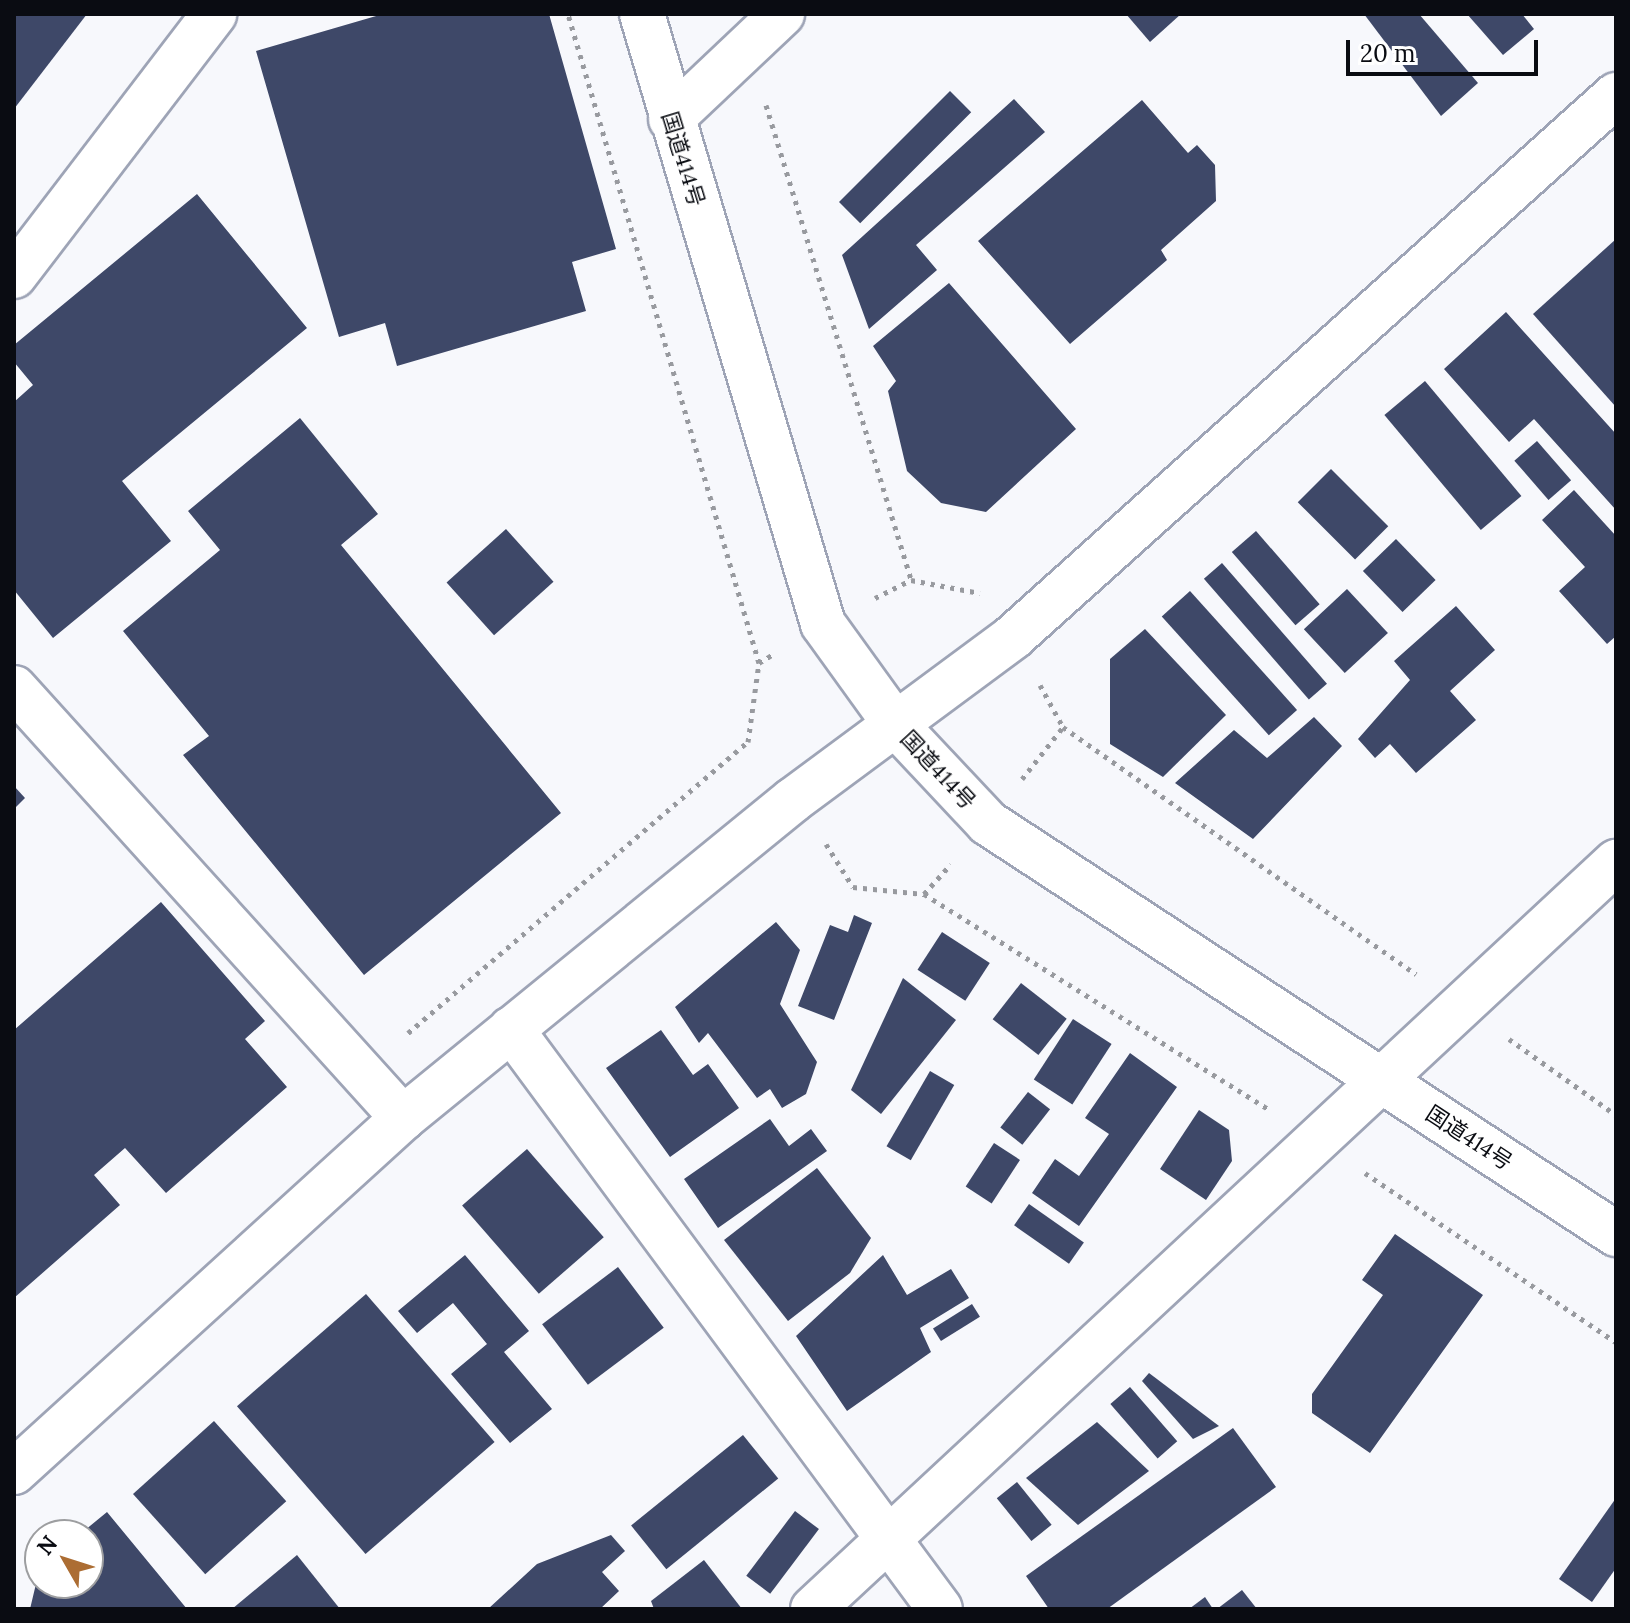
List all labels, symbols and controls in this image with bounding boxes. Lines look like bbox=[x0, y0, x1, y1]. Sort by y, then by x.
scale bar bbox=[1350, 24, 1542, 74]
text: 20 m bbox=[1360, 38, 1416, 69]
street label: 国道414号 bbox=[656, 108, 710, 210]
street label: 国道414号 bbox=[895, 725, 981, 815]
street label: 国道414号 bbox=[1421, 1100, 1517, 1176]
north arrow bbox=[24, 1519, 104, 1599]
text: N bbox=[31, 1530, 63, 1561]

